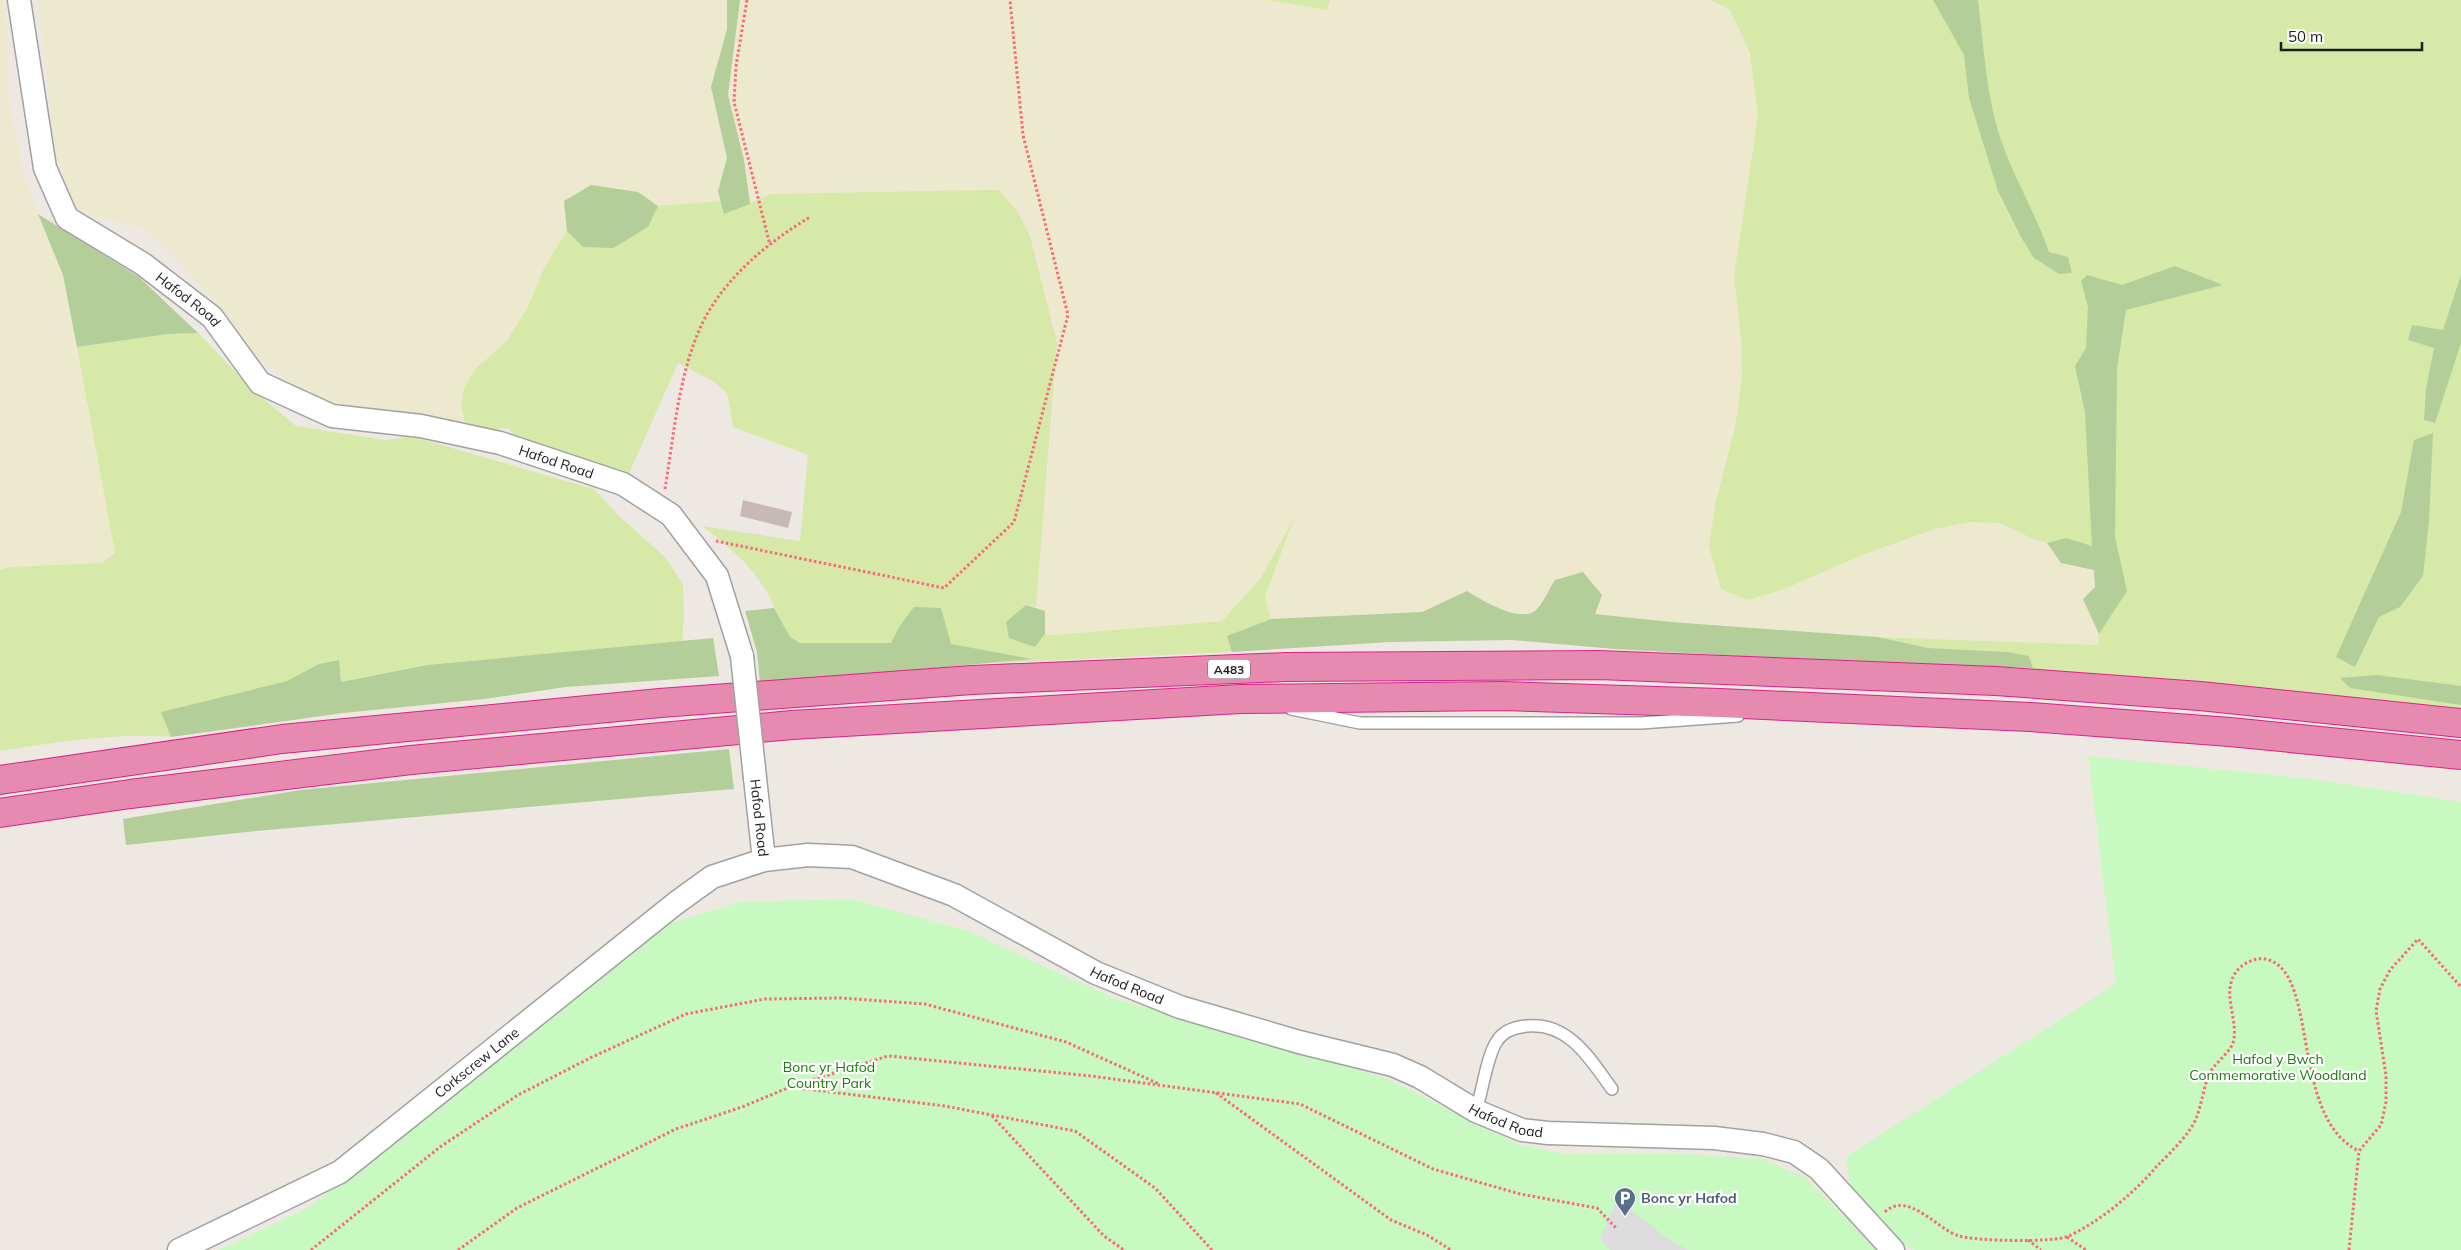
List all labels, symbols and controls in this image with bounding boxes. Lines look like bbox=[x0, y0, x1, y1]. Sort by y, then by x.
scale bar bbox=[2281, 20, 2422, 52]
text: 50 m bbox=[2288, 27, 2323, 46]
street label: Hafod Road bbox=[152, 268, 225, 330]
street label: Hafod Road bbox=[516, 441, 596, 483]
road number: A483 bbox=[1208, 660, 1250, 679]
street label: Hafod Road bbox=[746, 778, 773, 858]
street label: Hafod Road bbox=[1087, 962, 1167, 1009]
street label: Corkscrew Lane bbox=[431, 1023, 523, 1102]
park label: Hafod y Bwch Commemorative Woodland bbox=[2189, 1050, 2367, 1084]
park label: Bonc yr Hafod Country Park bbox=[783, 1058, 875, 1092]
street label: Hafod Road bbox=[1465, 1100, 1544, 1141]
parking icon: Bonc yr Hafod bbox=[1613, 1186, 1637, 1217]
place label: Bonc yr Hafod bbox=[1641, 1189, 1737, 1207]

